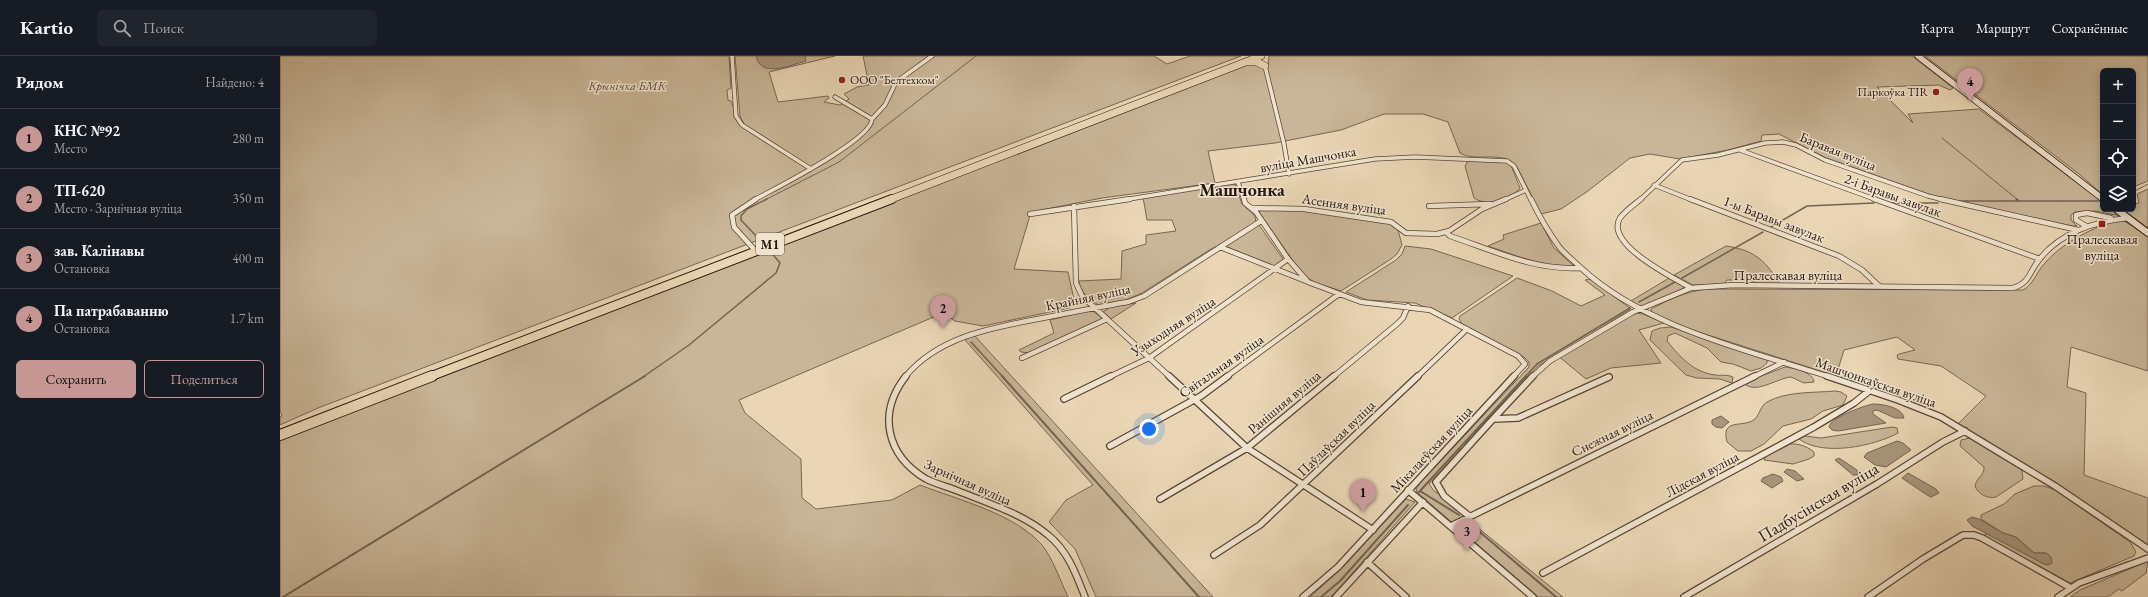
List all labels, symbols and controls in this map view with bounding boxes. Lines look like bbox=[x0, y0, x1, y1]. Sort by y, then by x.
search box bbox=[97, 10, 377, 46]
text: Kartio bbox=[20, 15, 73, 40]
icon: search bbox=[111, 17, 133, 39]
text: Поиск bbox=[143, 18, 184, 37]
text: Карта bbox=[1921, 19, 1954, 37]
text: Маршрут bbox=[1976, 19, 2030, 37]
text: Сохранённые bbox=[2052, 19, 2128, 37]
pin: 4 bbox=[1957, 68, 1983, 101]
map controls bbox=[2100, 68, 2136, 212]
button: + bbox=[2100, 68, 2136, 104]
text: Рядом bbox=[16, 71, 64, 93]
place label: ООО "Белтехком" bbox=[850, 72, 939, 88]
text: Найдено: 4 bbox=[205, 74, 264, 91]
marker: ООО "Белтехком" bbox=[837, 75, 847, 85]
park label: Крынічка БМК bbox=[587, 78, 666, 94]
place label: Паркоўка TIR bbox=[1857, 84, 1928, 100]
marker: Паркоўка TIR bbox=[1931, 87, 1941, 97]
button: − bbox=[2100, 104, 2136, 140]
text: КНС №92 bbox=[54, 121, 120, 140]
street label: Баравая вуліца bbox=[1797, 127, 1879, 175]
text: 1 bbox=[26, 130, 32, 147]
text: 280 m bbox=[233, 130, 264, 147]
text: Место bbox=[54, 140, 87, 157]
button: locate bbox=[2100, 140, 2136, 176]
street label: вуліца Машчонка bbox=[1258, 142, 1358, 176]
street label: 2-і Баравы завулак bbox=[1842, 169, 1944, 221]
button: layers bbox=[2100, 176, 2136, 212]
district label: Машчонка bbox=[1199, 178, 1285, 201]
text: ТП-620 bbox=[54, 181, 105, 200]
street label: Асенняя вуліца bbox=[1300, 189, 1388, 219]
text: 2 bbox=[26, 190, 32, 207]
text: 350 m bbox=[233, 190, 264, 207]
street label: 1-ы Баравы завулак bbox=[1721, 191, 1827, 247]
text: Место · Зарнічная вуліца bbox=[54, 200, 182, 217]
marker: Пралескавая вуліца bbox=[2097, 219, 2107, 229]
place label: Пралескавая вуліца bbox=[2066, 230, 2138, 264]
road number: М1 bbox=[756, 233, 784, 255]
text: зав. Калінавы bbox=[54, 241, 145, 260]
text: 3 bbox=[26, 250, 32, 267]
text: 400 m bbox=[233, 250, 264, 267]
text: Остановка bbox=[54, 260, 110, 277]
street label: Пралескавая вуліца bbox=[1734, 266, 1843, 284]
street label: Крайняя вуліца bbox=[1044, 279, 1132, 315]
street label: Узыходняя вуліца bbox=[1127, 292, 1219, 361]
pin: 2 bbox=[930, 295, 956, 328]
text: Па патрабаванню bbox=[54, 301, 168, 320]
text: 4 bbox=[26, 310, 32, 327]
text: 1.7 km bbox=[230, 310, 264, 327]
text: Остановка bbox=[54, 320, 110, 337]
street label: Світальная вуліца bbox=[1175, 330, 1267, 402]
street label: Машчонкаўская вуліца bbox=[1813, 353, 1939, 411]
button: Сохранить bbox=[16, 360, 136, 398]
button: Поделиться bbox=[144, 360, 264, 398]
street label: Ранішняя вуліца bbox=[1244, 366, 1325, 438]
street label: Паўлаўская вуліца bbox=[1293, 396, 1379, 480]
street label: Мікалаеўская вуліца bbox=[1386, 401, 1476, 496]
street label: Снежная вуліца bbox=[1568, 405, 1656, 461]
your location bbox=[1139, 419, 1159, 439]
street label: Лідская вуліца bbox=[1662, 447, 1742, 501]
street label: Зарнічная вуліца bbox=[922, 455, 1015, 509]
street label: Падбусінская вуліца bbox=[1753, 457, 1883, 547]
pin: 1 bbox=[1350, 479, 1376, 512]
pin: 3 bbox=[1454, 518, 1480, 551]

